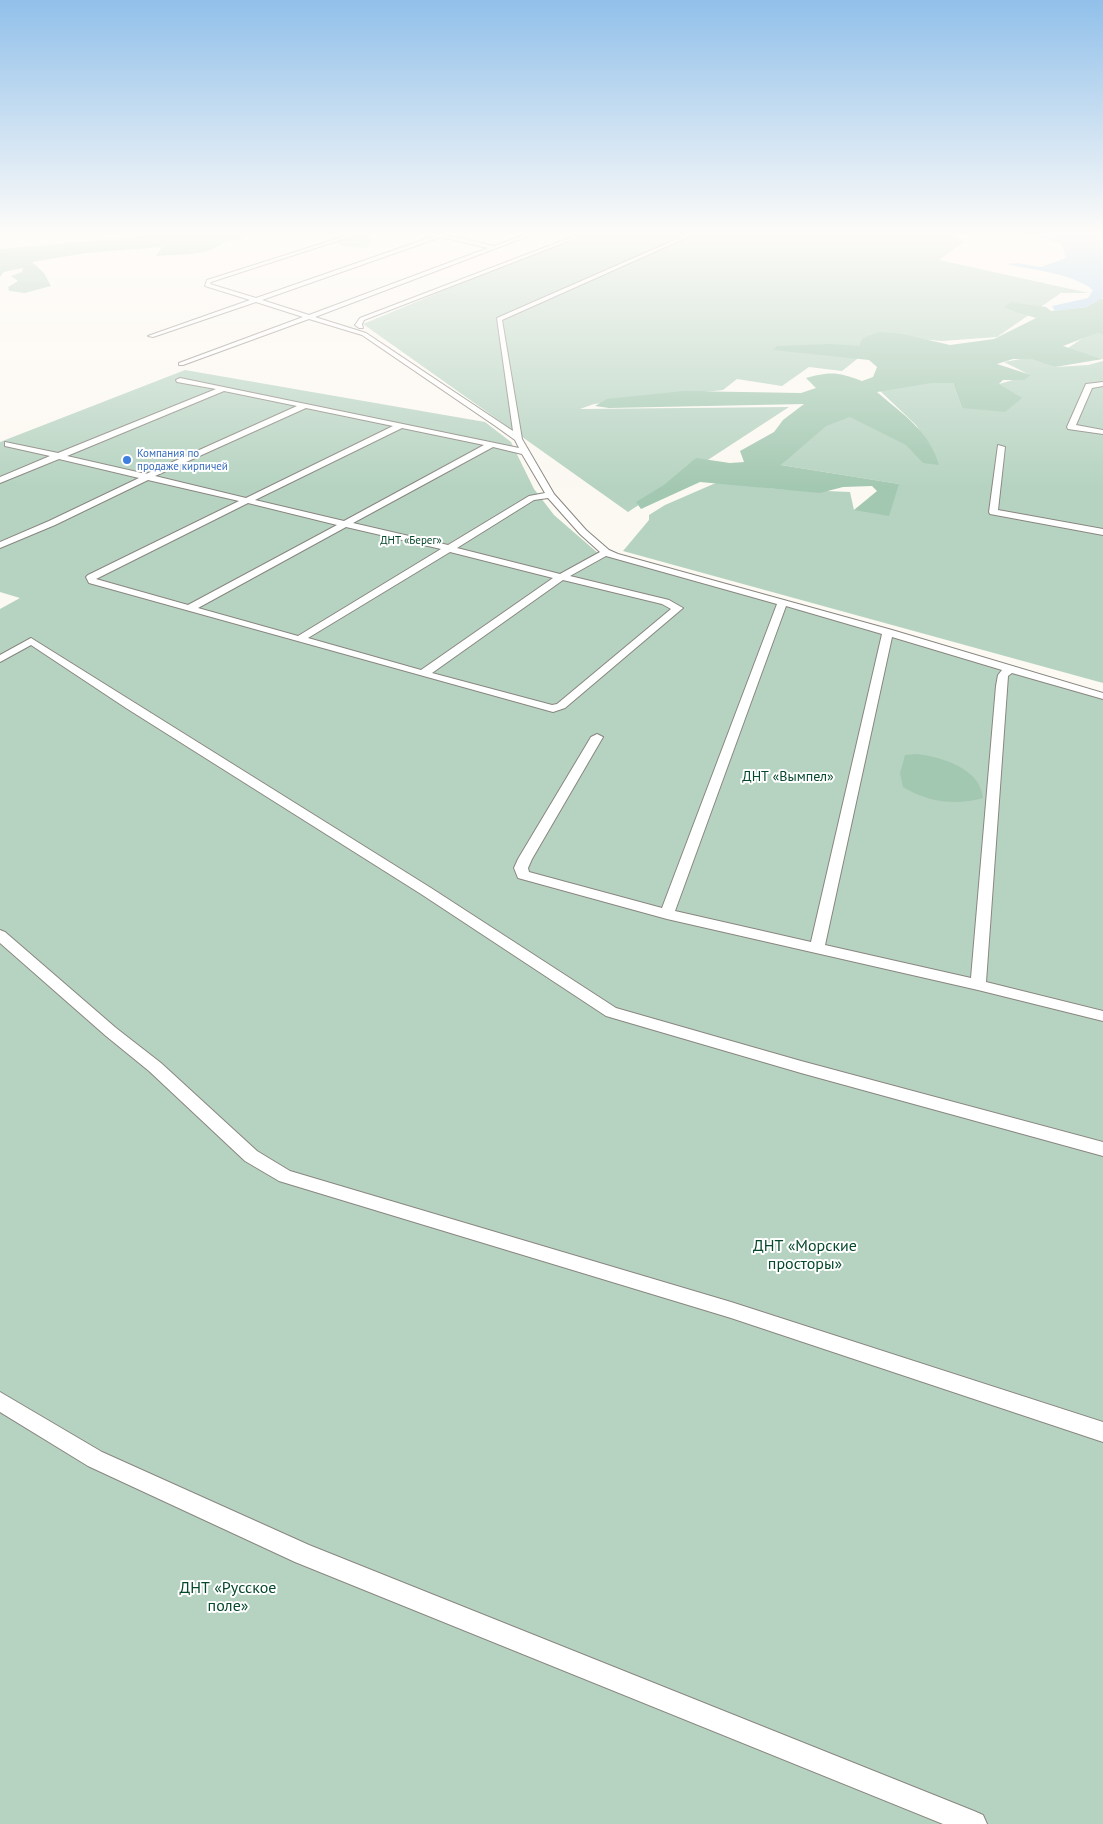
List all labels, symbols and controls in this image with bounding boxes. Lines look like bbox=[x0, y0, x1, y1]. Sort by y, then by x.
place label: Компания по продаже кирпичей bbox=[137, 447, 228, 473]
marker: Компания по продаже кирпичей bbox=[121, 454, 133, 466]
park label: ДНТ «Берег» bbox=[380, 534, 442, 548]
park label: ДНТ «Вымпел» bbox=[742, 769, 834, 785]
park label: ДНТ «Морские просторы» bbox=[753, 1236, 857, 1274]
park label: ДНТ «Русское поле» bbox=[180, 1578, 276, 1616]

